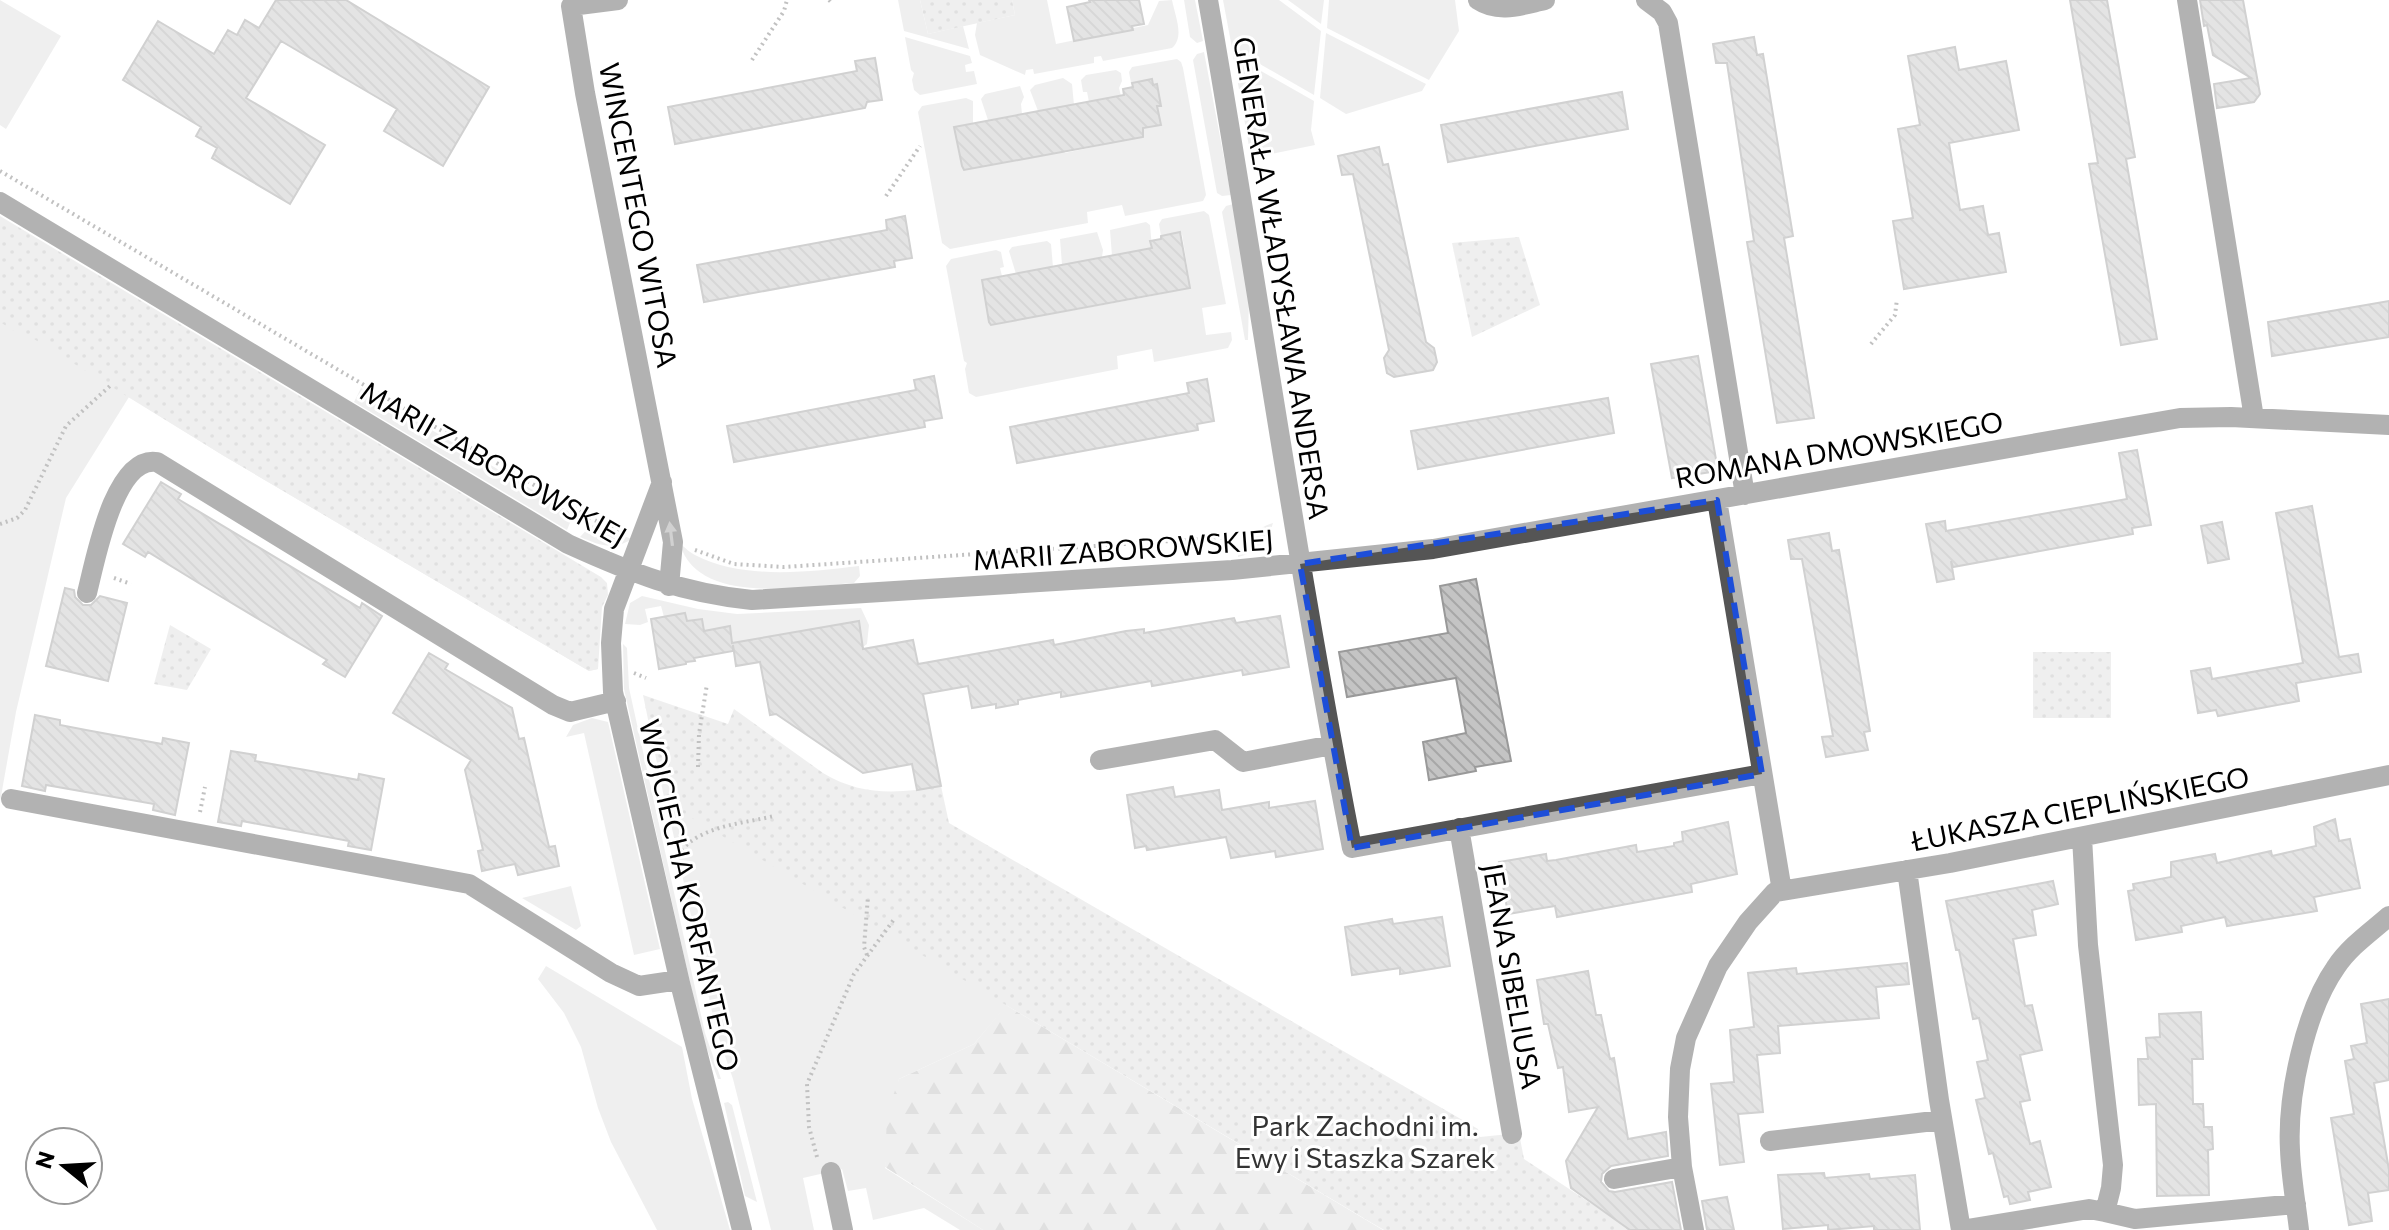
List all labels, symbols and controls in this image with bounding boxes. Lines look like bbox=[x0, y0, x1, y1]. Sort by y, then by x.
street label: GENERAŁA WŁADYSŁAWA ANDERSA bbox=[1227, 34, 1337, 522]
street label: WINCENTEGO WITOSA bbox=[593, 60, 685, 370]
street label: MARII ZABOROWSKIEJ bbox=[355, 373, 633, 553]
street label: ROMANA DMOWSKIEGO bbox=[1672, 403, 2006, 495]
one-way arrow bbox=[664, 521, 677, 546]
street label: MARII ZABOROWSKIEJ bbox=[971, 522, 1275, 576]
street label: WOJCIECHA KORFANTEGO bbox=[633, 716, 747, 1074]
street label: ŁUKASZA CIEPLIŃSKIEGO bbox=[1907, 759, 2252, 858]
street label: JEANA SIBELIUSA bbox=[1476, 860, 1550, 1092]
park label: Park Zachodni im. Ewy i Staszka Szarek bbox=[1235, 1108, 1495, 1174]
north arrow bbox=[24, 1126, 104, 1206]
text: N bbox=[29, 1148, 60, 1172]

